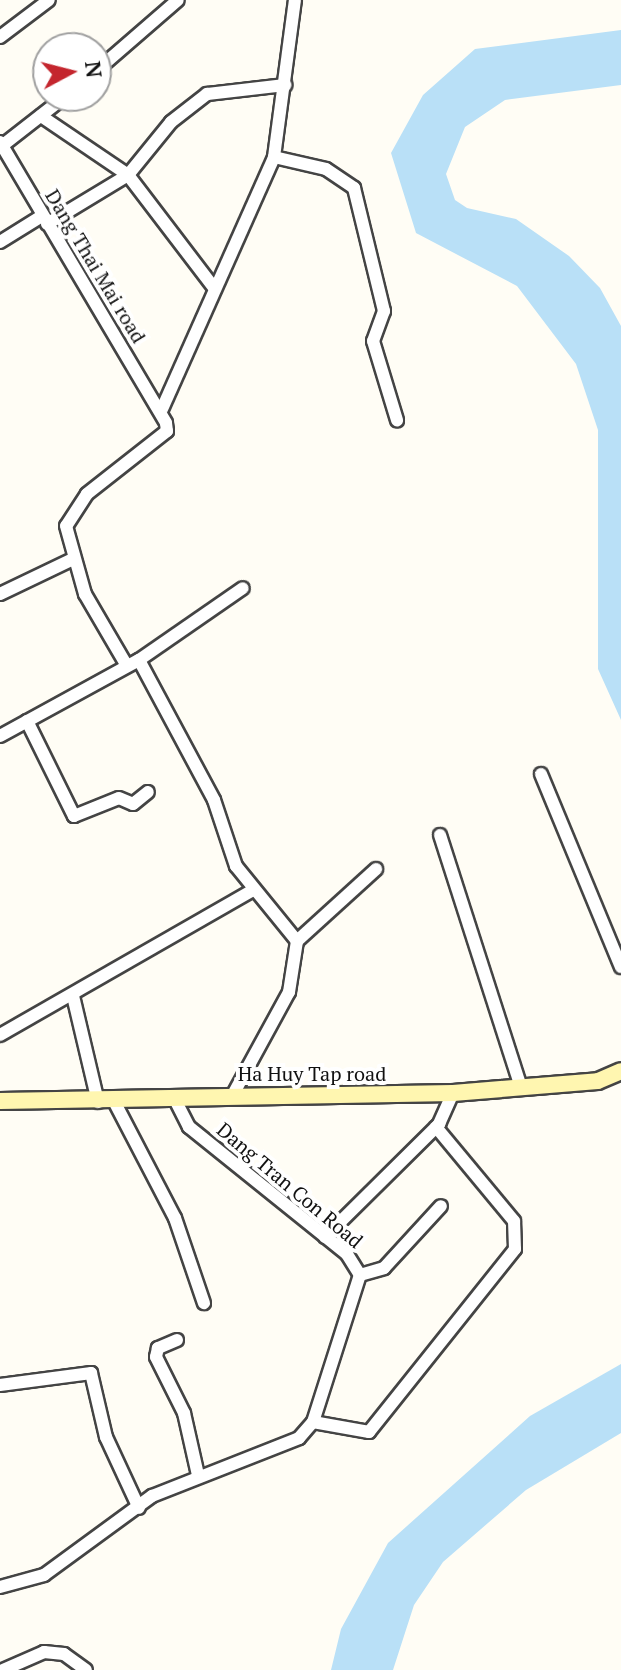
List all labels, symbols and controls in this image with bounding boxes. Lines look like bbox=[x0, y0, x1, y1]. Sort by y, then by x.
north arrow bbox=[32, 32, 112, 112]
text: N bbox=[79, 59, 110, 79]
street label: Dang Thai Mai road bbox=[41, 185, 151, 347]
street label: Ha Huy Tap road bbox=[238, 1061, 386, 1085]
street label: Dang Tran Con Road bbox=[212, 1117, 368, 1253]

